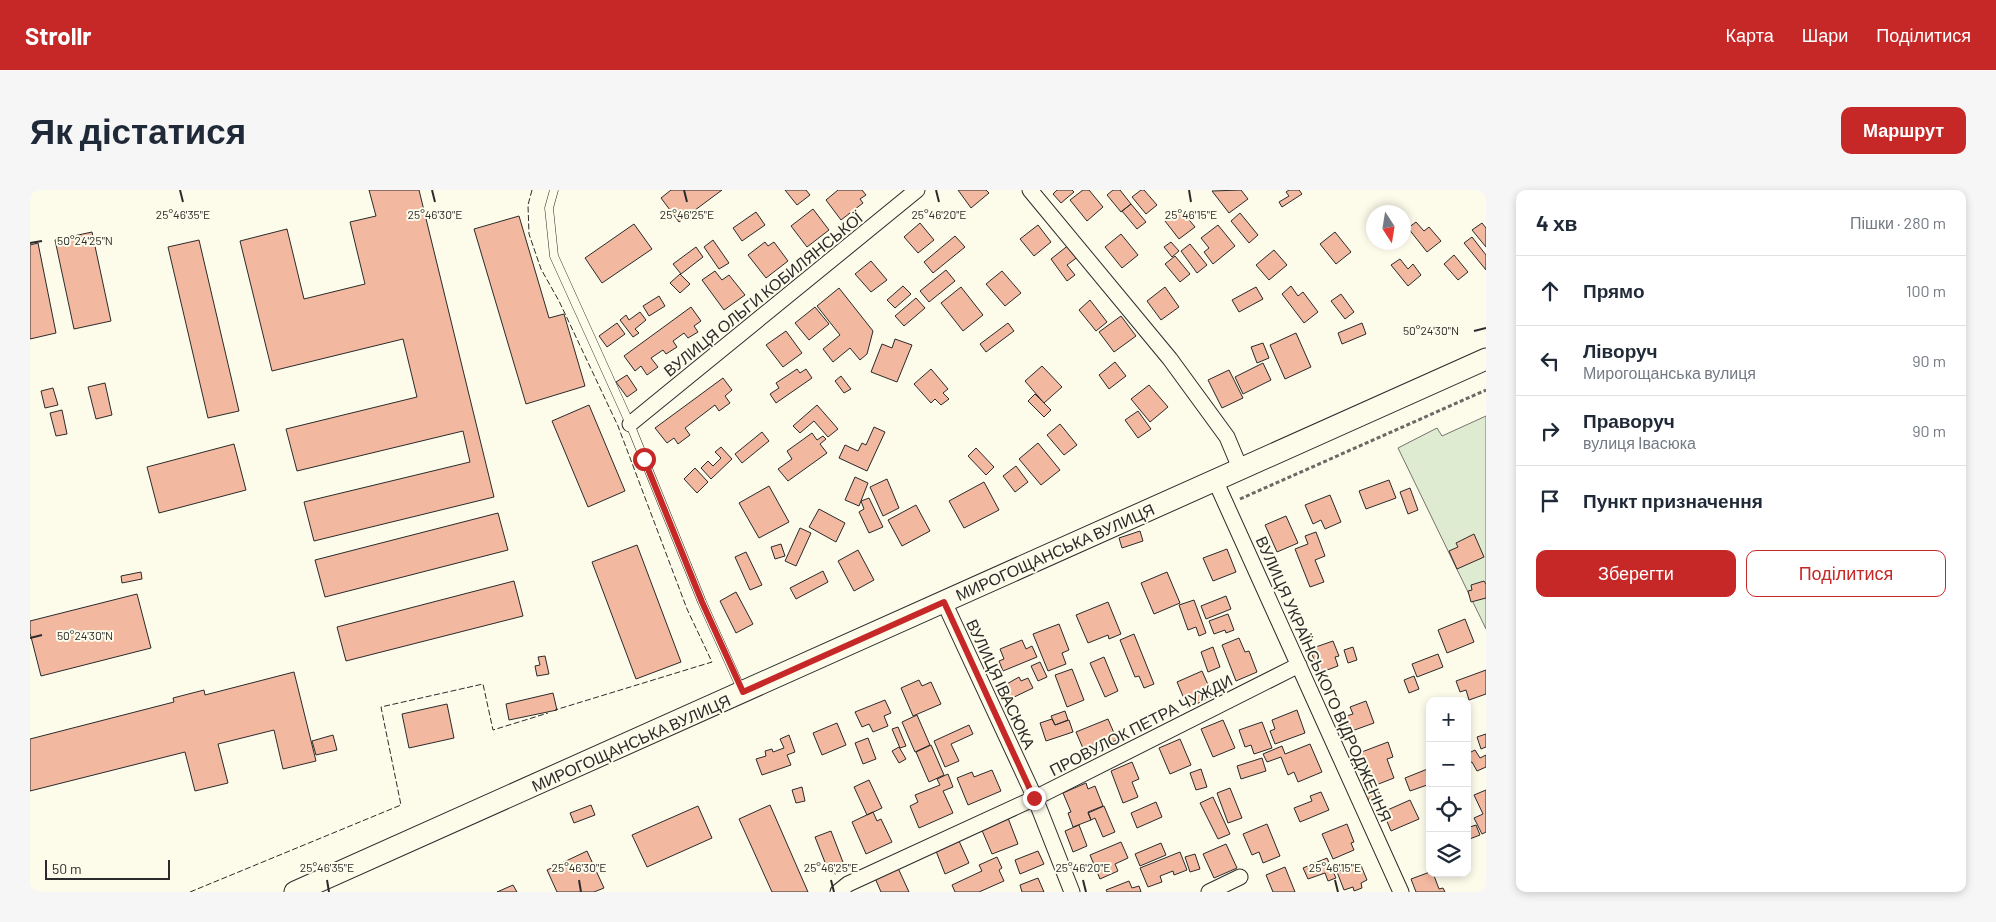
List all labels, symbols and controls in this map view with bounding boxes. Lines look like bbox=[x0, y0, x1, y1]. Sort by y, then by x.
text: Strollr bbox=[25, 21, 92, 50]
text: Карта bbox=[1726, 24, 1774, 46]
text: Шари bbox=[1802, 24, 1848, 46]
text: Поділитися bbox=[1876, 24, 1971, 46]
button: Маршрут bbox=[1841, 107, 1966, 154]
text: Як дістатися bbox=[30, 109, 246, 151]
north arrow bbox=[1366, 205, 1411, 250]
text: 25°46'35"E bbox=[156, 207, 210, 221]
text: 25°46'30"E bbox=[408, 207, 462, 221]
street label: ВУЛИЦЯ ОЛЬГИ КОБИЛЯНСЬКОЇ bbox=[659, 207, 866, 380]
text: 25°46'25"E bbox=[660, 207, 714, 221]
text: 25°46'20"E bbox=[911, 207, 967, 221]
text: 25°46'15"E bbox=[1165, 207, 1217, 221]
text: 4 хв bbox=[1536, 210, 1578, 235]
text: Пішки · 280 m bbox=[1850, 213, 1946, 232]
text: 50°24'25"N bbox=[57, 233, 113, 247]
icon: ahead bbox=[1536, 277, 1564, 305]
text: Прямо bbox=[1583, 279, 1645, 302]
text: 100 m bbox=[1906, 281, 1946, 300]
text: 50°24'30"N bbox=[1403, 323, 1459, 337]
text: Ліворуч bbox=[1583, 339, 1658, 362]
icon: left bbox=[1536, 347, 1564, 375]
text: 90 m bbox=[1912, 351, 1946, 370]
text: Мирогощанська вулиця bbox=[1583, 363, 1756, 382]
text: Праворуч bbox=[1583, 409, 1675, 432]
icon: right bbox=[1536, 417, 1564, 445]
text: 90 m bbox=[1912, 421, 1946, 440]
text: вулиця Івасюка bbox=[1583, 433, 1696, 452]
route start bbox=[633, 448, 656, 471]
icon: arrive bbox=[1536, 487, 1564, 515]
text: Пункт призначення bbox=[1583, 489, 1763, 512]
street label: МИРОГОЩАНСЬКА ВУЛИЦЯ bbox=[953, 499, 1157, 604]
street label: ВУЛИЦЯ УКРАЇНСЬКОГО ВІДРОДЖЕННЯ bbox=[1253, 533, 1396, 824]
button: Зберегти bbox=[1536, 550, 1736, 597]
button: Поділитися bbox=[1746, 550, 1946, 597]
street label: ВУЛИЦЯ ІВАСЮКА bbox=[963, 616, 1040, 752]
text: 50°24'30"N bbox=[57, 628, 113, 642]
street label: ПРОВУЛОК ПЕТРА ЧУЖДИ bbox=[1046, 670, 1235, 779]
street label: МИРОГОЩАНСЬКА ВУЛИЦЯ bbox=[529, 690, 733, 795]
map controls bbox=[1426, 697, 1471, 877]
button: + bbox=[1426, 697, 1471, 742]
button: − bbox=[1426, 742, 1471, 787]
route end bbox=[1023, 787, 1046, 810]
button: locate bbox=[1426, 787, 1471, 832]
button: layers bbox=[1426, 832, 1471, 877]
scale bar bbox=[45, 857, 170, 880]
text: 50 m bbox=[52, 860, 81, 877]
text: 25°46'35"E bbox=[300, 860, 354, 874]
text: 25°46'30"E bbox=[552, 860, 606, 874]
text: 25°46'25"E bbox=[804, 860, 858, 874]
text: 25°46'20"E bbox=[1055, 860, 1111, 874]
text: 25°46'15"E bbox=[1309, 860, 1361, 874]

